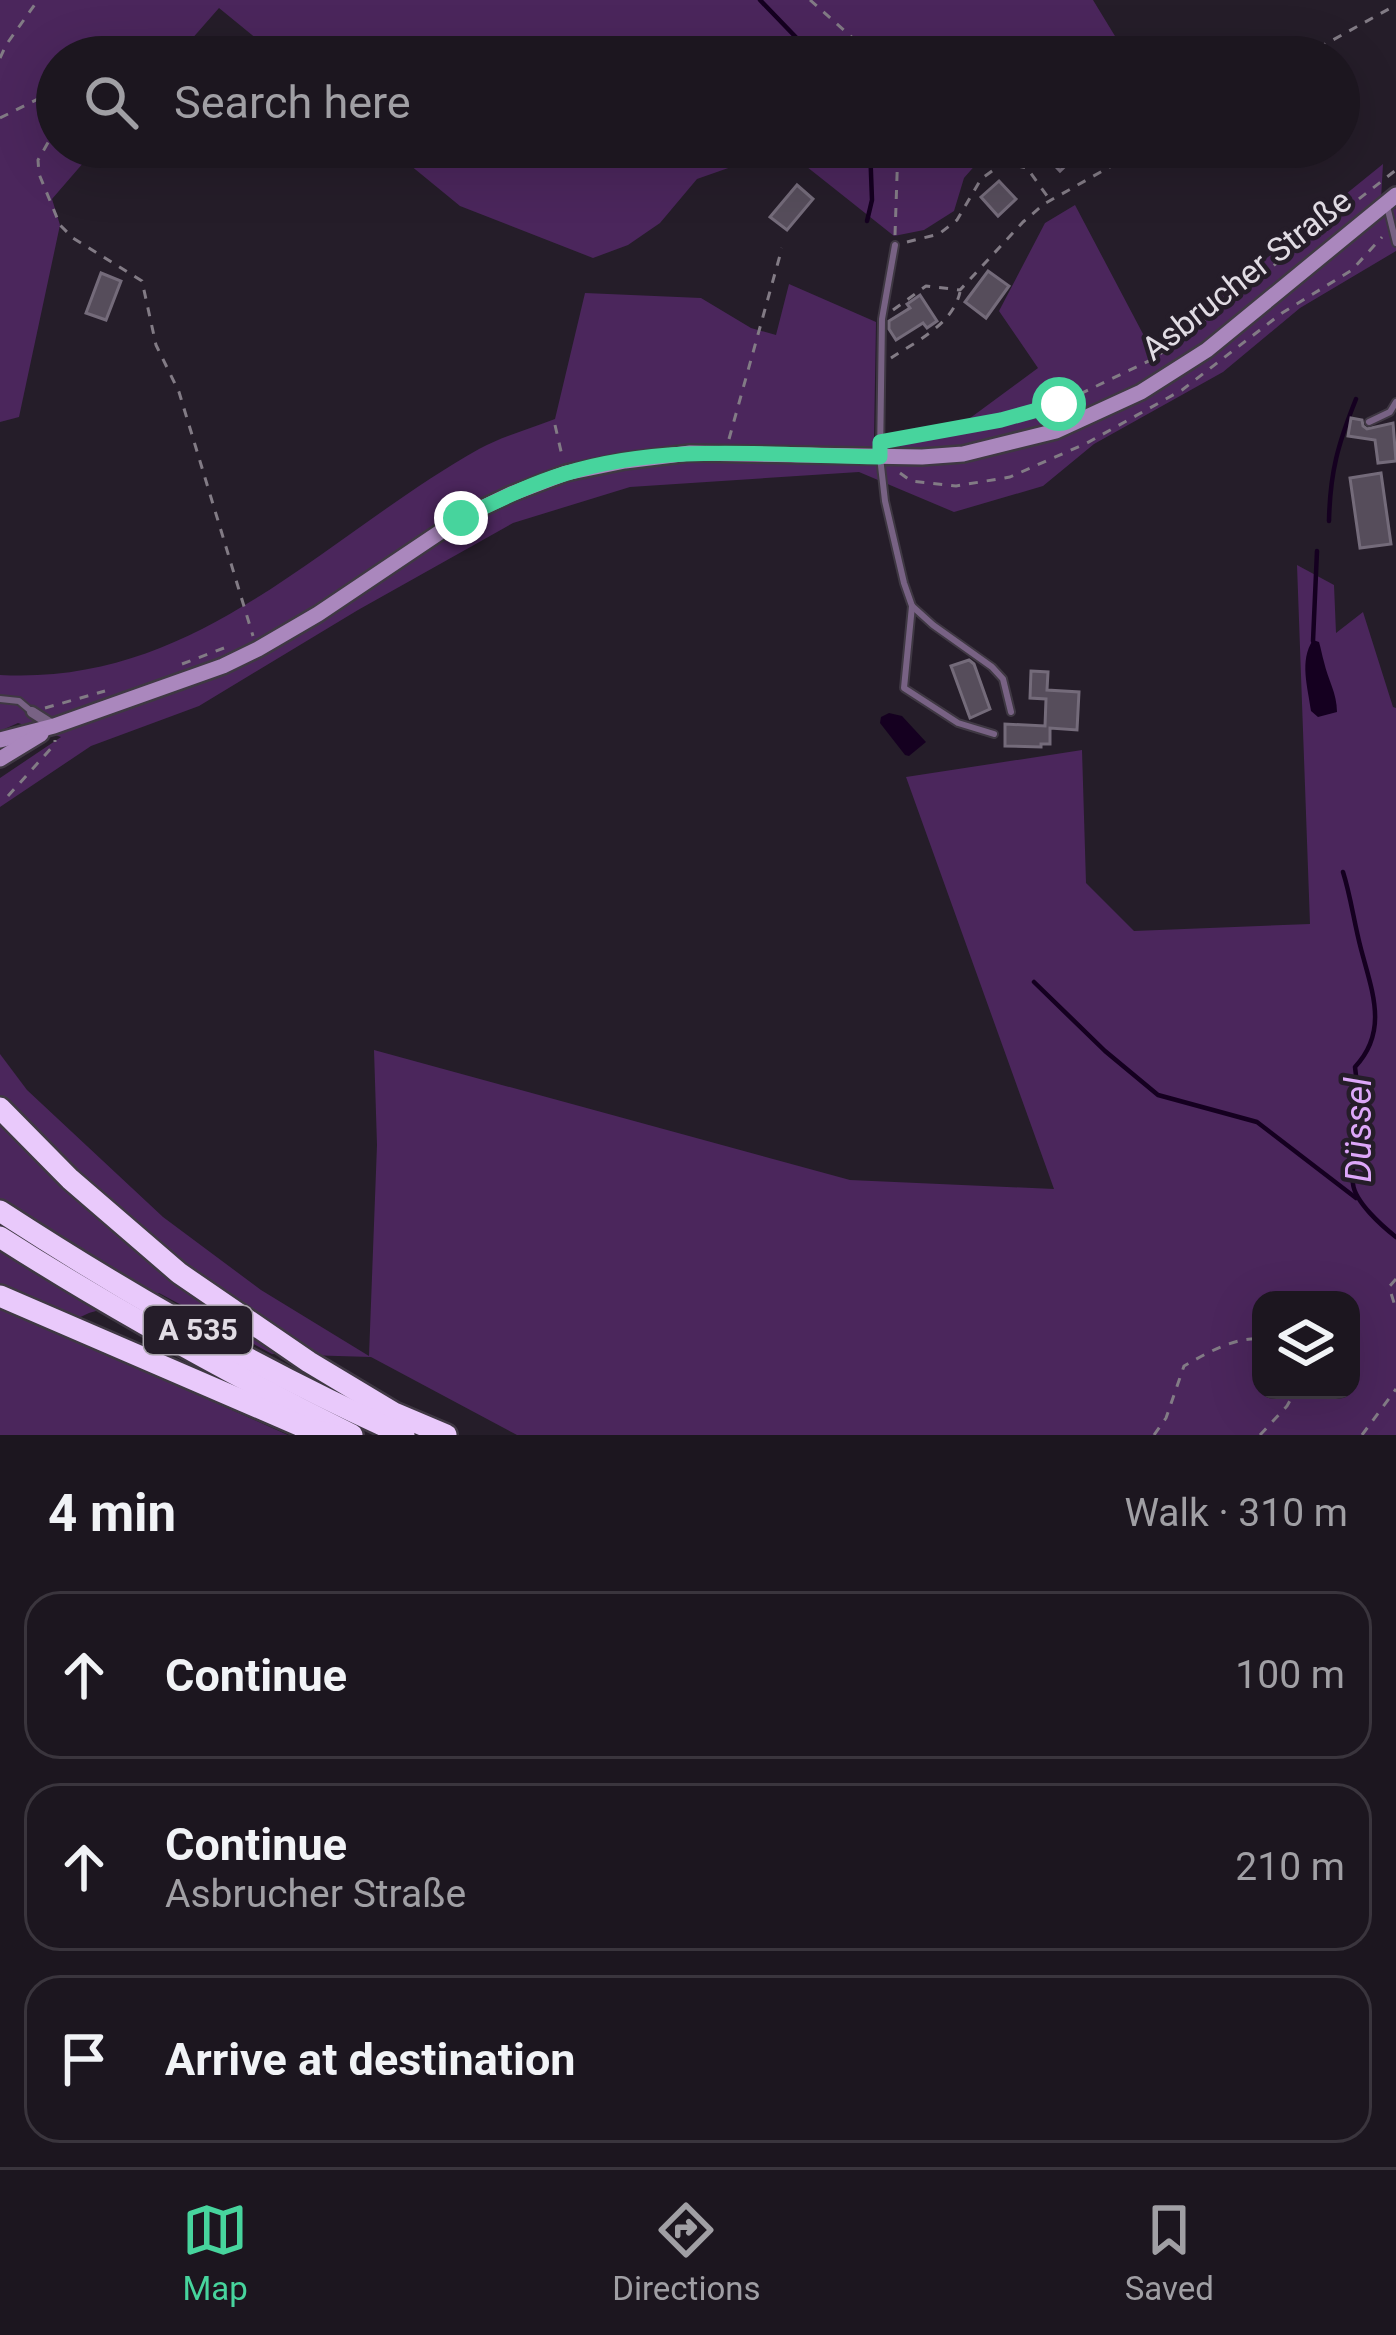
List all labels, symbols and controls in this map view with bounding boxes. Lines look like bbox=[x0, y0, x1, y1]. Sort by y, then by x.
search box bbox=[36, 36, 1360, 168]
icon: search bbox=[78, 69, 144, 135]
text: Search here bbox=[174, 76, 411, 129]
street label: Asbrucher Straße bbox=[1134, 181, 1359, 368]
route start bbox=[1032, 377, 1086, 431]
route end bbox=[434, 491, 488, 545]
water label: Düssel bbox=[1338, 1077, 1380, 1183]
map controls bbox=[1252, 1291, 1360, 1399]
button: layers bbox=[1252, 1291, 1360, 1399]
road number: A 535 bbox=[144, 1306, 252, 1354]
text: 4 min bbox=[48, 1484, 176, 1543]
text: Walk · 310 m bbox=[1124, 1490, 1348, 1536]
icon: ahead bbox=[51, 1642, 117, 1708]
text: Continue bbox=[165, 1649, 347, 1702]
text: 100 m bbox=[1235, 1652, 1345, 1698]
text: Continue bbox=[165, 1818, 347, 1871]
icon: ahead bbox=[51, 1834, 117, 1900]
text: 210 m bbox=[1235, 1844, 1345, 1890]
text: Asbrucher Straße bbox=[165, 1871, 466, 1917]
icon: arrive bbox=[51, 2026, 117, 2092]
text: Arrive at destination bbox=[165, 2033, 576, 2086]
tab: Map bbox=[182, 2197, 248, 2308]
tab: Directions bbox=[612, 2197, 761, 2308]
tab: Saved bbox=[1125, 2197, 1214, 2308]

